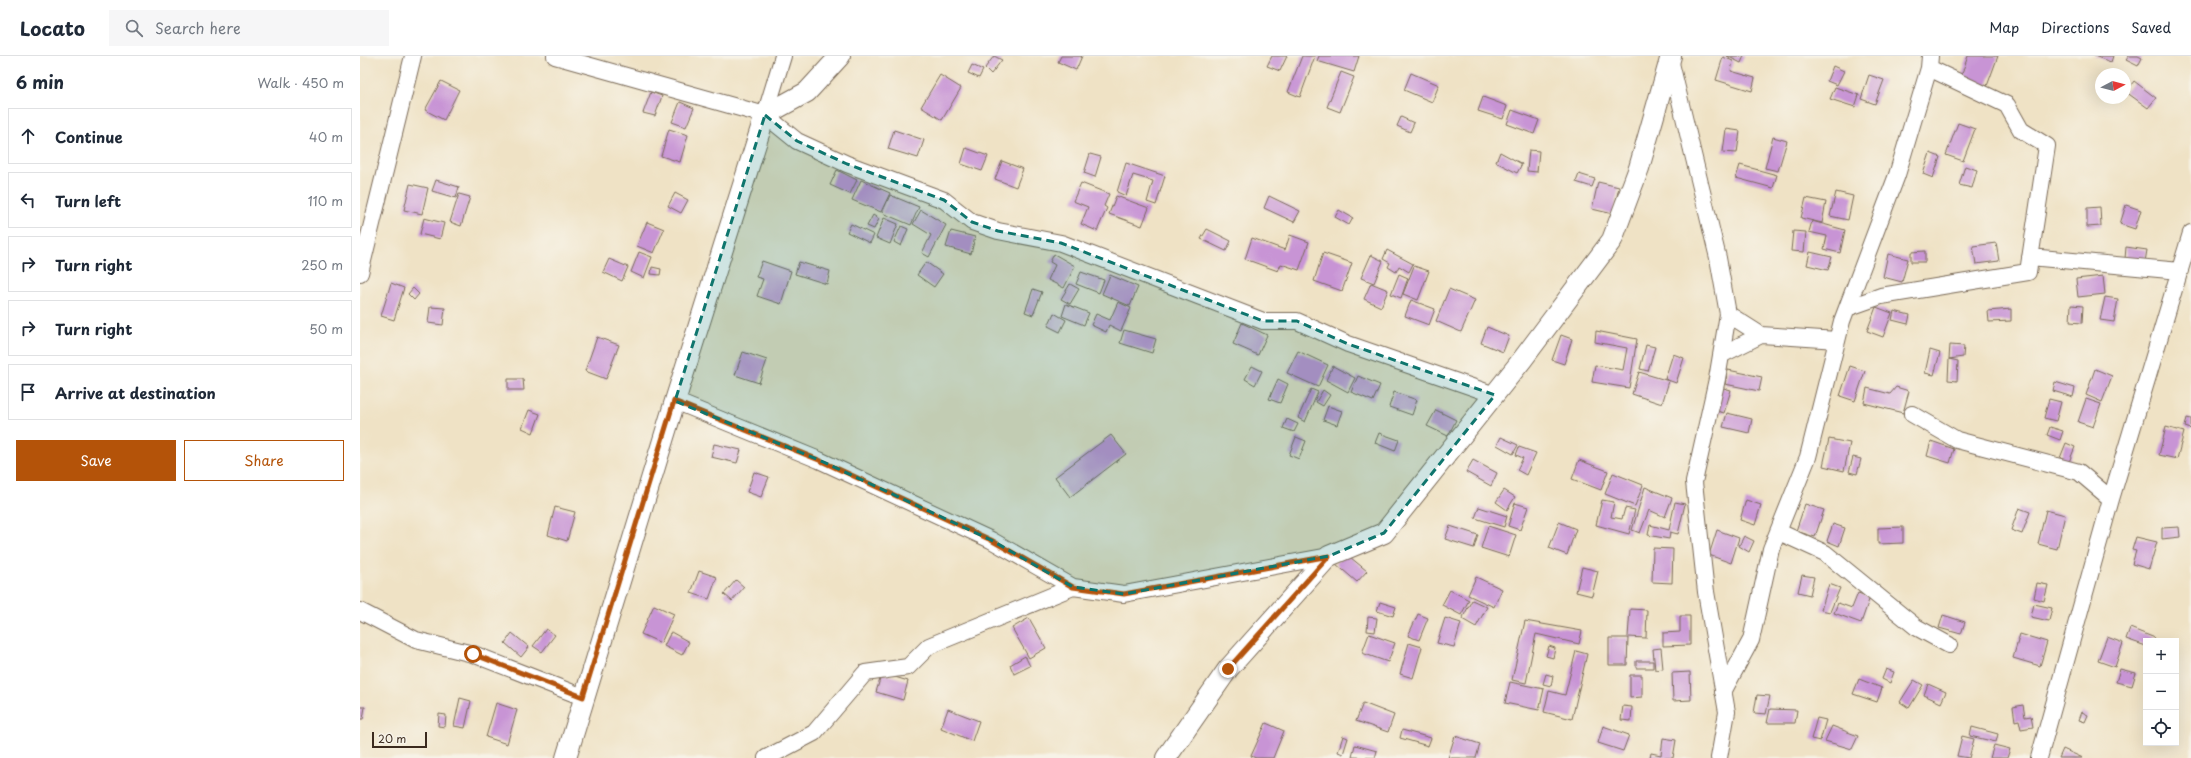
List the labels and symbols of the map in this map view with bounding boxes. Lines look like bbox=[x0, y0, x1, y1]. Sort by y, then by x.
north arrow bbox=[2095, 68, 2131, 104]
route start bbox=[464, 645, 482, 663]
route end bbox=[1219, 660, 1237, 678]
scale bar bbox=[372, 730, 427, 749]

